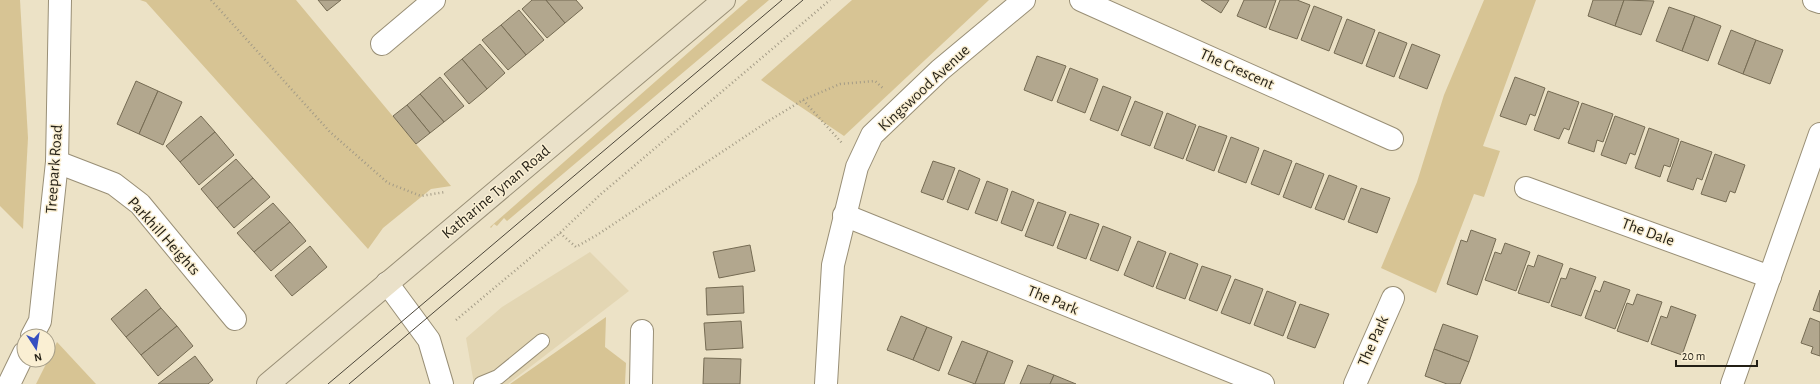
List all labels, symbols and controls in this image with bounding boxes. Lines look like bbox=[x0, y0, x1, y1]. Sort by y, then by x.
street label: Kingswood Avenue bbox=[875, 42, 973, 134]
street label: The Crescent bbox=[1197, 46, 1277, 92]
street label: Treepark Road bbox=[43, 124, 65, 214]
street label: Katharine Tynan Road bbox=[439, 142, 554, 243]
street label: Parkhill Heights bbox=[125, 194, 203, 278]
street label: The Dale bbox=[1619, 215, 1677, 249]
street label: The Park bbox=[1025, 283, 1082, 318]
street label: The Park bbox=[1355, 313, 1392, 369]
north arrow bbox=[16, 328, 56, 368]
scale bar bbox=[1676, 342, 1757, 368]
text: 20 m bbox=[1682, 350, 1705, 362]
text: N bbox=[33, 351, 43, 363]

